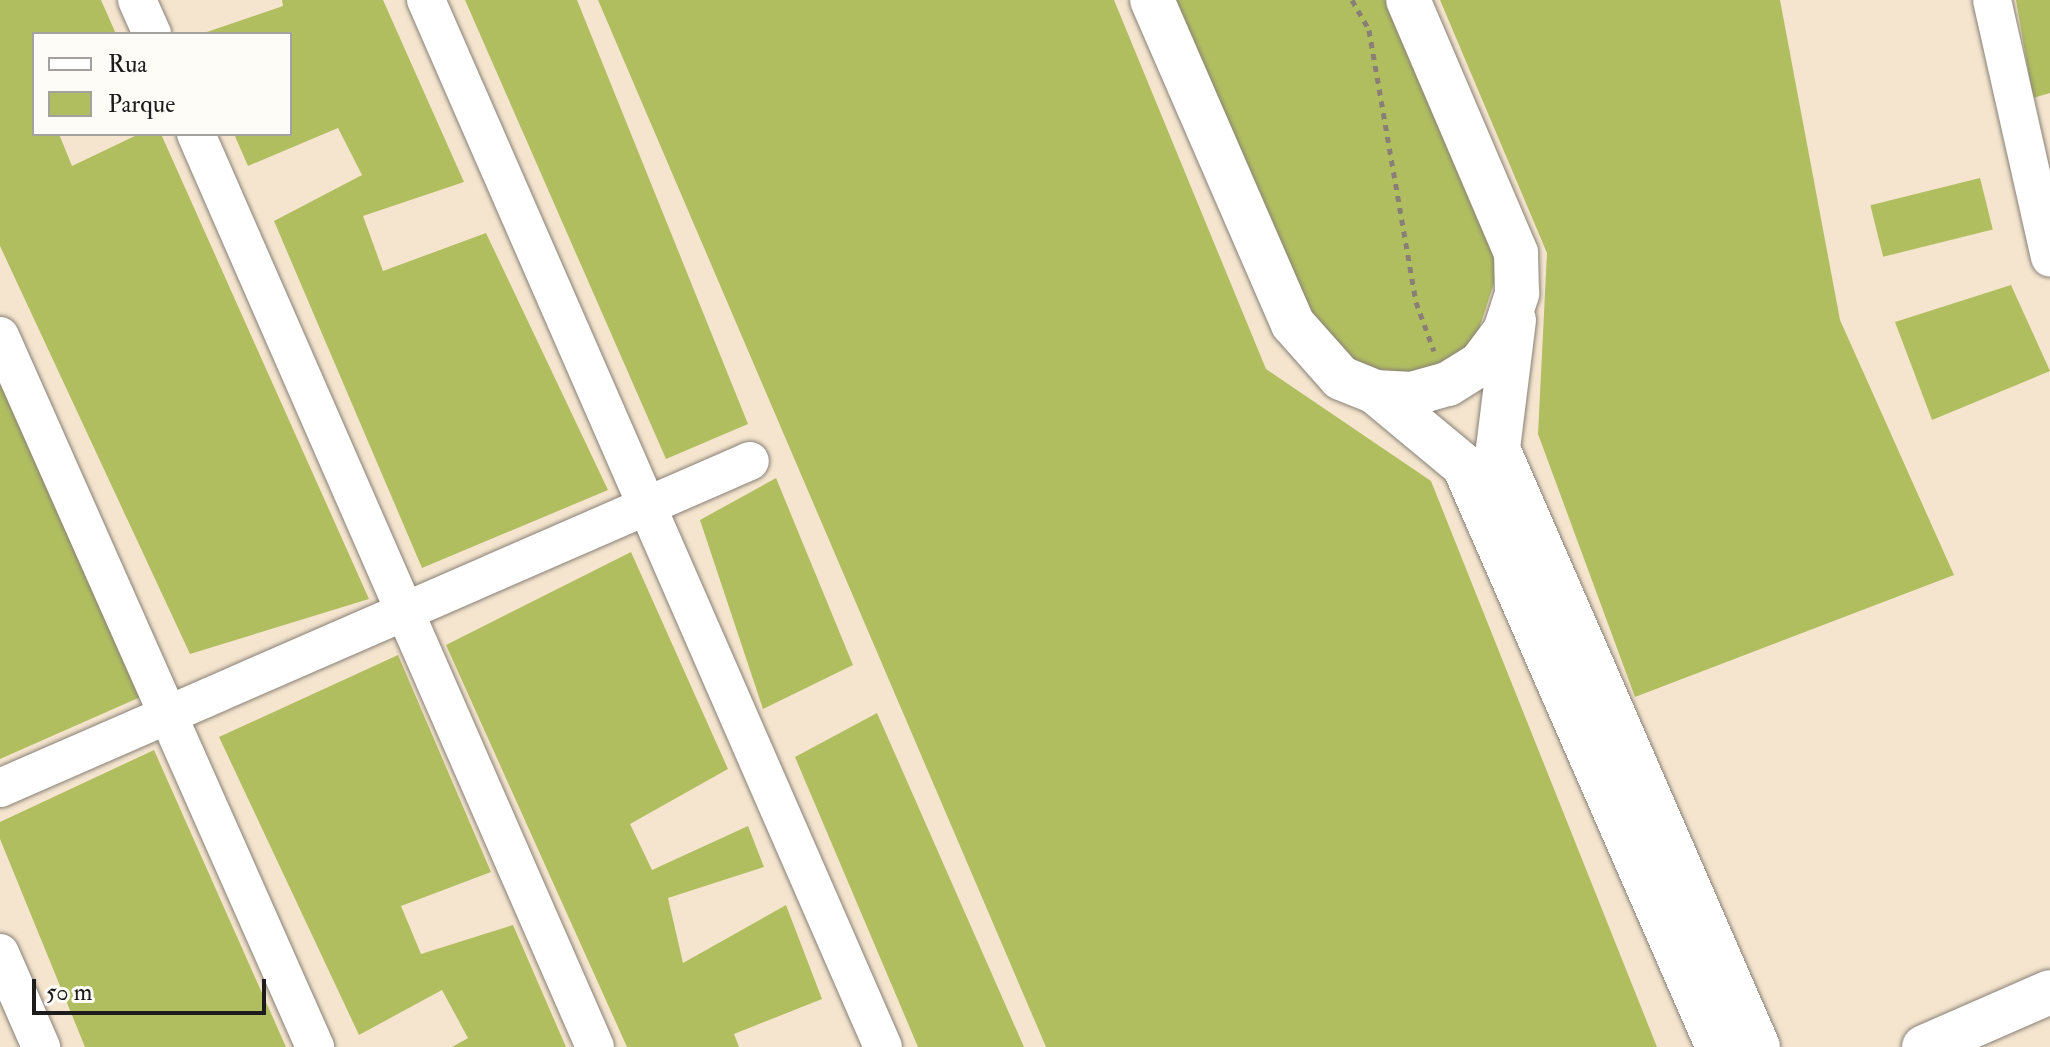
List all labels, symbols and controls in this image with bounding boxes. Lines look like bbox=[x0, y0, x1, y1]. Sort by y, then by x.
legend bbox=[32, 32, 292, 136]
text: Rua bbox=[108, 49, 147, 80]
text: Parque bbox=[108, 89, 175, 120]
scale bar bbox=[36, 963, 270, 1013]
text: 50 m bbox=[46, 977, 92, 1008]

